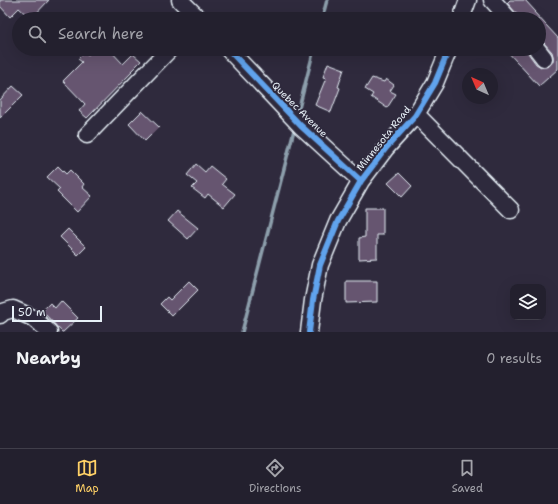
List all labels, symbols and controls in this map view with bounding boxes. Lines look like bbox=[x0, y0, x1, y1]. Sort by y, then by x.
search box bbox=[12, 12, 546, 56]
icon: search bbox=[26, 23, 48, 45]
text: Search here bbox=[58, 24, 144, 44]
north arrow bbox=[462, 68, 498, 104]
street label: Quebec Avenue bbox=[269, 79, 331, 140]
street label: Minnesota Road bbox=[353, 103, 414, 173]
map controls bbox=[510, 284, 546, 320]
button: layers bbox=[510, 284, 546, 320]
scale bar bbox=[12, 304, 102, 323]
text: 50 m bbox=[18, 305, 46, 320]
text: Nearby bbox=[16, 347, 81, 369]
text: 0 results bbox=[486, 350, 542, 367]
tab: Map bbox=[75, 457, 99, 496]
tab: Directions bbox=[249, 457, 301, 496]
tab: Saved bbox=[452, 457, 483, 496]

